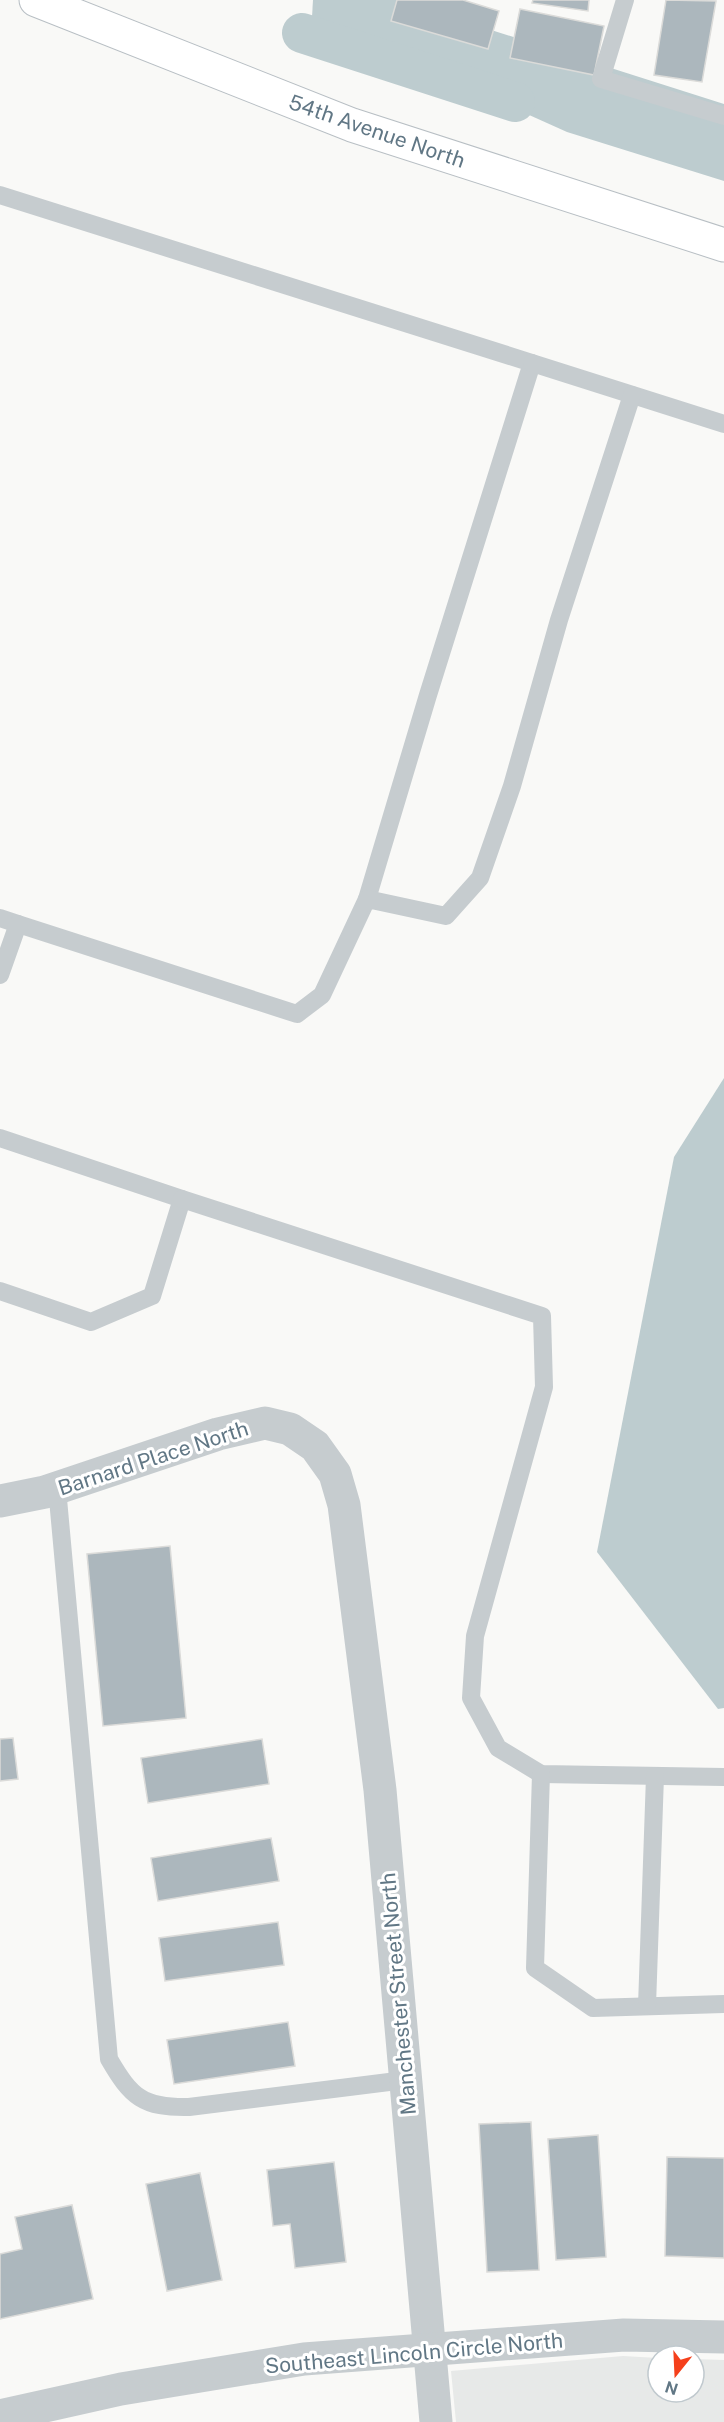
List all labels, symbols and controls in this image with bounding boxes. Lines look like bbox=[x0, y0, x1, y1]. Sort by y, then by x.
street label: 54th Avenue North bbox=[286, 89, 468, 173]
street label: Barnard Place North bbox=[55, 1415, 251, 1501]
street label: Manchester Street North bbox=[375, 1872, 421, 2116]
street label: Southeast Lincoln Circle North bbox=[264, 2328, 564, 2378]
north arrow bbox=[646, 2344, 706, 2404]
text: N bbox=[663, 2377, 680, 2399]

